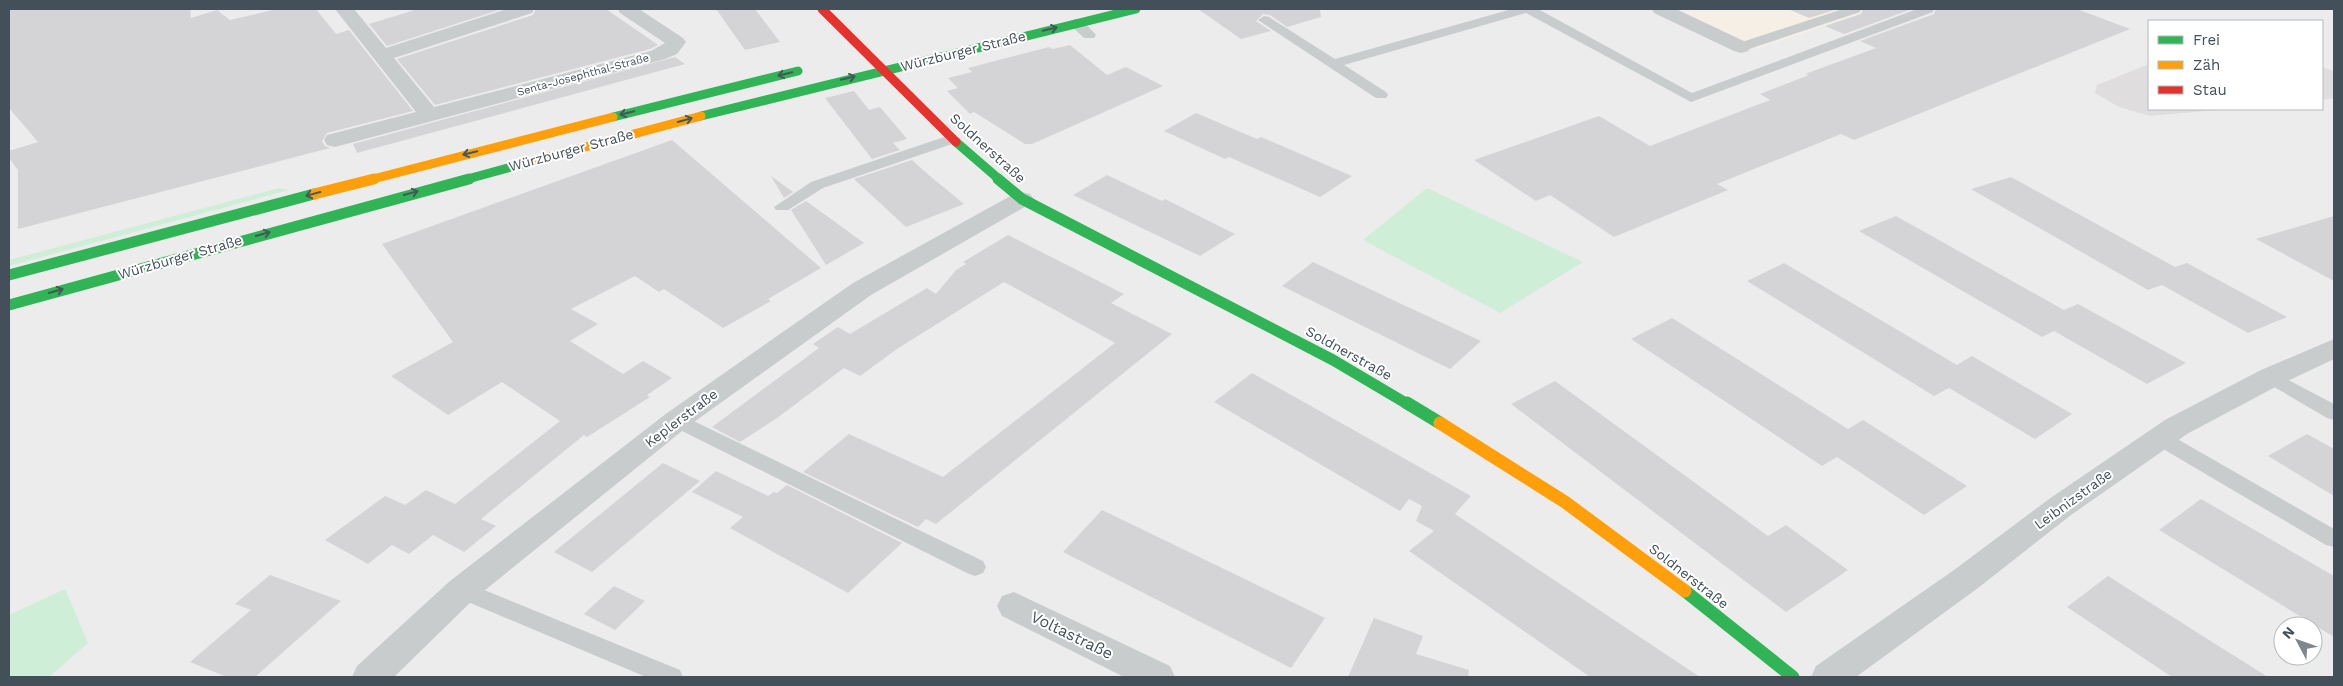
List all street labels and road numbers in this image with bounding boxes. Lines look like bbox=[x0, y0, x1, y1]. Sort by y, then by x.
street label: Würzburger Straße bbox=[899, 28, 1027, 74]
street label: Senta-Josephthal-Straße bbox=[516, 51, 650, 99]
street label: Soldnerstraße bbox=[947, 110, 1029, 186]
street label: Würzburger Straße bbox=[507, 126, 635, 174]
street label: Würzburger Straße bbox=[116, 232, 244, 282]
street label: Soldnerstraße bbox=[1303, 323, 1395, 383]
street label: Keplerstraße bbox=[642, 386, 720, 450]
street label: Leibnizstraße bbox=[2031, 465, 2115, 533]
street label: Soldnerstraße bbox=[1646, 540, 1732, 612]
street label: Voltastraße bbox=[1028, 607, 1116, 663]

